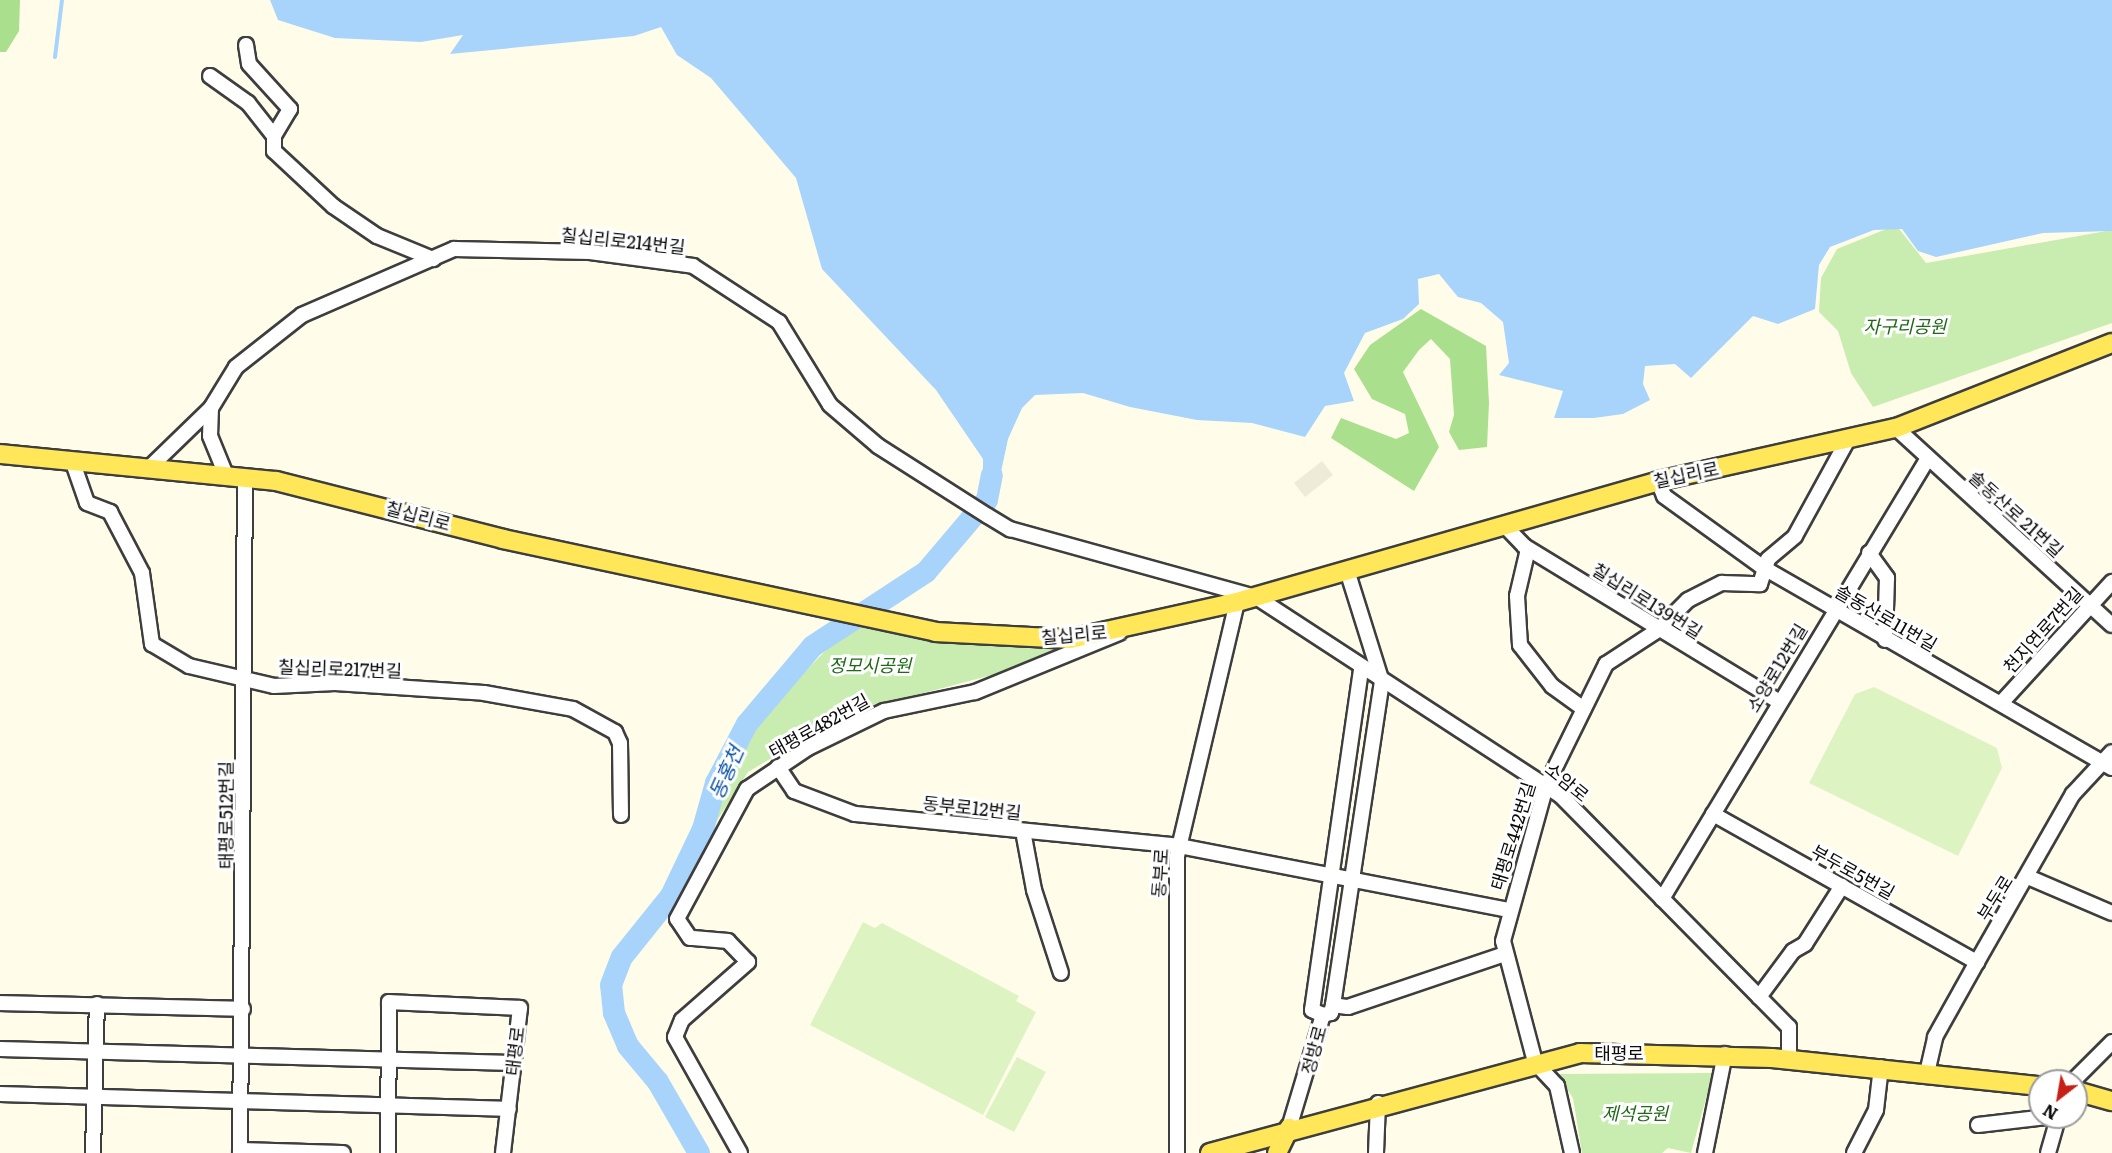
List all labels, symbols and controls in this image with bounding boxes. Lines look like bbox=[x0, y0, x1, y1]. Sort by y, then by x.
street label: 칠십리로214번길 bbox=[560, 224, 686, 258]
park label: 자구리공원 bbox=[1864, 315, 1946, 337]
street label: 칠십리로 bbox=[1651, 458, 1721, 492]
street label: 솔동산로 21번길 bbox=[1964, 466, 2068, 562]
street label: 칠십리로 bbox=[383, 497, 453, 535]
street label: 칠십리로139번길 bbox=[1588, 558, 1706, 644]
street label: 솔동산로11번길 bbox=[1831, 580, 1941, 656]
street label: 천지연로7번길 bbox=[1999, 582, 2087, 678]
street label: 소양로12번길 bbox=[1742, 620, 1812, 716]
street label: 칠십리로 bbox=[1040, 621, 1108, 649]
park label: 정모시공원 bbox=[829, 654, 911, 676]
street label: 칠십리로217번길 bbox=[277, 656, 403, 682]
street label: 태평로482번길 bbox=[765, 690, 873, 762]
water label: 동홍천 bbox=[703, 742, 747, 802]
street label: 소암로 bbox=[1541, 758, 1593, 806]
street label: 태평로512번길 bbox=[215, 761, 237, 869]
street label: 태평로442번길 bbox=[1486, 779, 1540, 893]
street label: 동부로12번길 bbox=[922, 792, 1022, 824]
street label: 부두로5번길 bbox=[1808, 840, 1898, 904]
street label: 동부로 bbox=[1147, 847, 1173, 899]
street label: 부두로 bbox=[1973, 871, 2017, 925]
street label: 정방로 bbox=[1297, 1023, 1331, 1077]
street label: 태평로 bbox=[501, 1025, 529, 1077]
street label: 태평로 bbox=[1594, 1042, 1644, 1064]
north arrow bbox=[2028, 1069, 2088, 1129]
text: N bbox=[2038, 1099, 2062, 1126]
park label: 제석공원 bbox=[1602, 1102, 1668, 1124]

